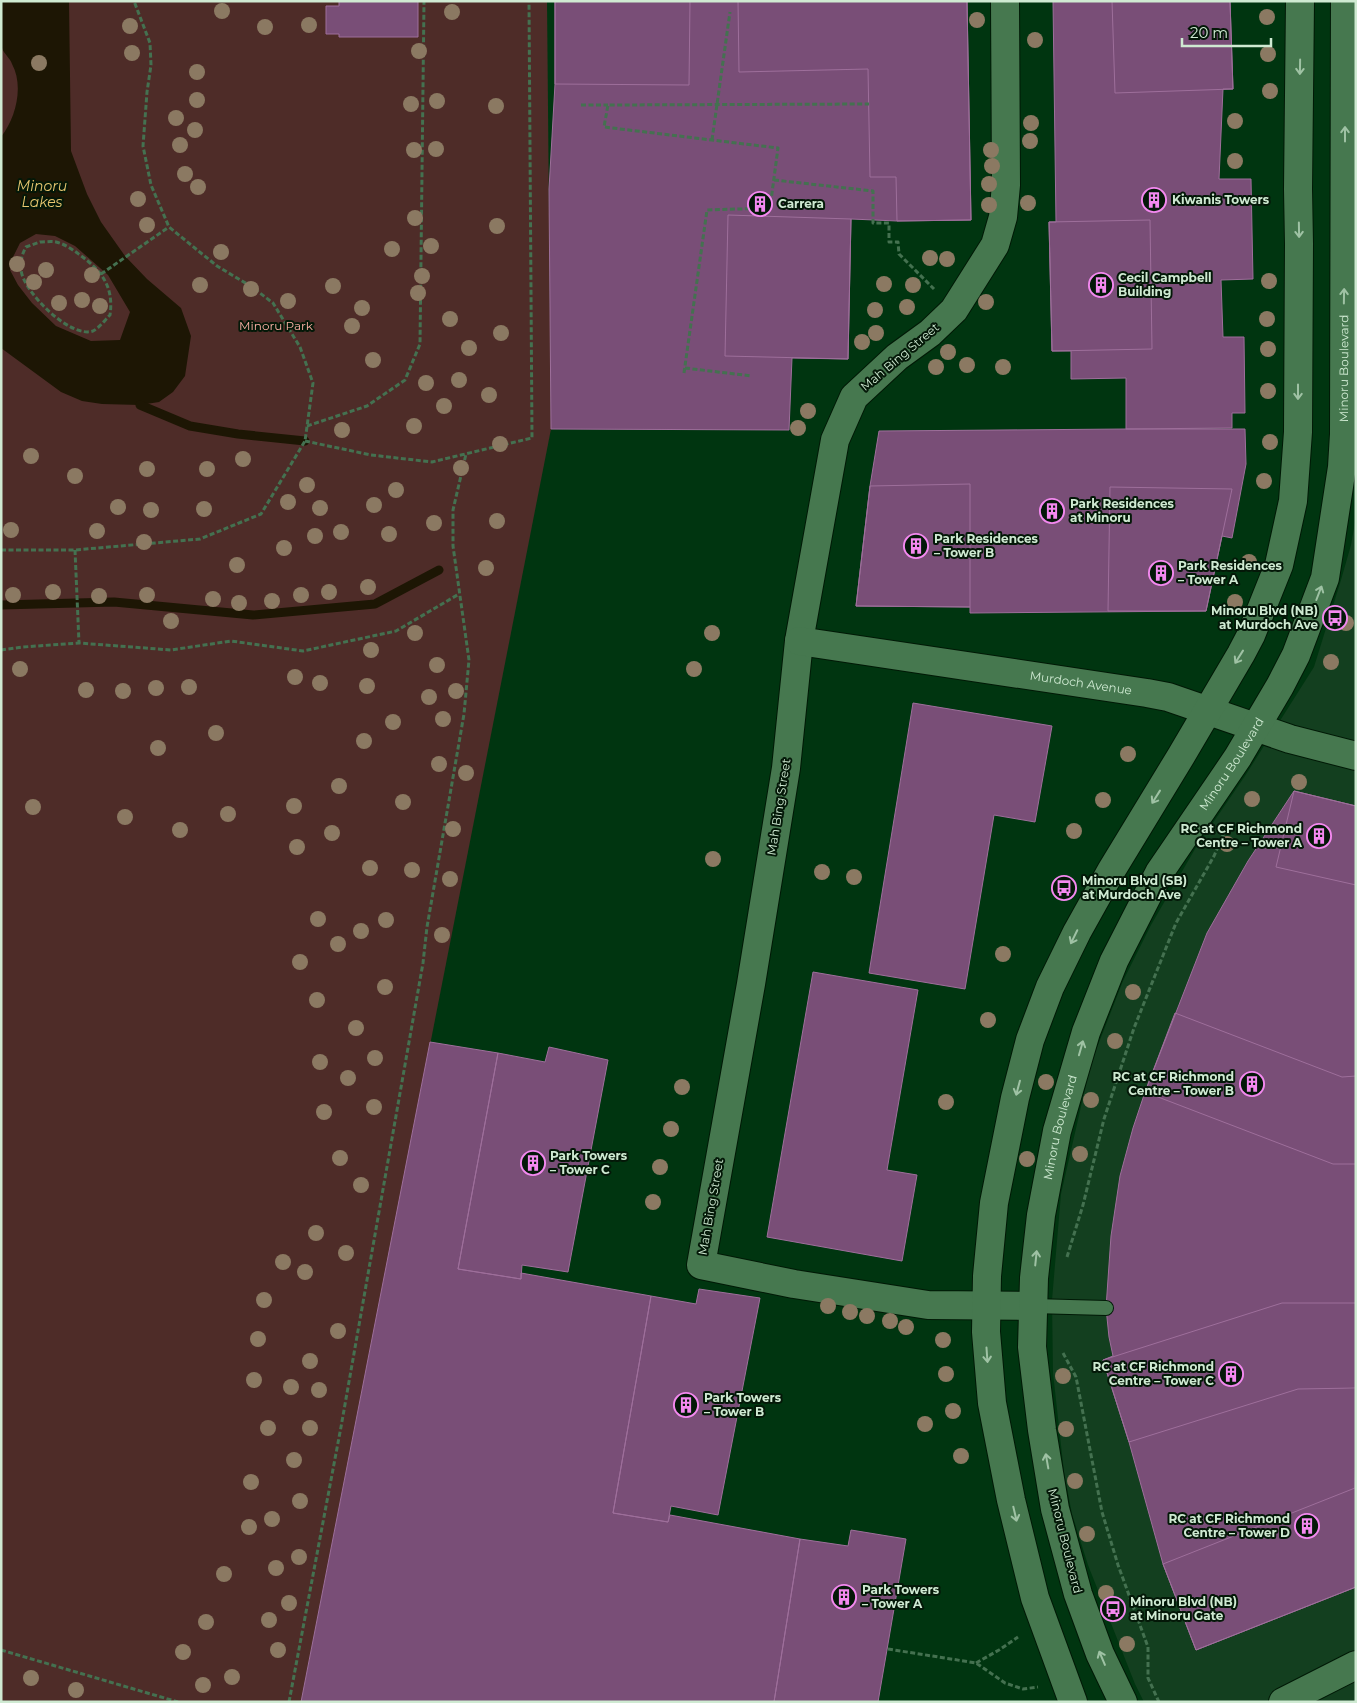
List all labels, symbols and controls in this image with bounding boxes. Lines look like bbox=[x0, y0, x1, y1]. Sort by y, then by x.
scale bar bbox=[1182, 15, 1271, 47]
text: 20 m bbox=[1190, 23, 1228, 42]
one-way arrow bbox=[1295, 59, 1304, 75]
one-way arrow bbox=[1340, 126, 1350, 142]
water label: Minoru Lakes bbox=[17, 177, 67, 211]
building icon: Kiwanis Towers bbox=[1141, 187, 1167, 213]
building icon: Carrera bbox=[747, 191, 773, 217]
place label: Kiwanis Towers bbox=[1172, 192, 1270, 207]
place label: Carrera bbox=[778, 196, 824, 211]
one-way arrow bbox=[1294, 222, 1304, 238]
place label: Cecil Campbell Building bbox=[1118, 270, 1212, 299]
building icon: Cecil Campbell Building bbox=[1088, 272, 1114, 298]
one-way arrow bbox=[1339, 288, 1349, 304]
street label: Minoru Boulevard bbox=[1336, 315, 1351, 422]
park label: Minoru Park bbox=[239, 318, 314, 333]
street label: Mah Bing Street bbox=[857, 319, 942, 394]
one-way arrow bbox=[1293, 384, 1303, 400]
place label: Park Residences at Minoru bbox=[1070, 496, 1175, 525]
building icon: Park Residences at Minoru bbox=[1039, 498, 1065, 524]
place label: Park Residences – Tower B bbox=[934, 531, 1039, 560]
building icon: Park Residences – Tower B bbox=[903, 533, 929, 559]
place label: Park Residences – Tower A bbox=[1178, 558, 1283, 587]
building icon: Park Residences – Tower A bbox=[1148, 560, 1174, 586]
one-way arrow bbox=[1315, 586, 1324, 602]
place label: Minoru Blvd (NB) at Murdoch Ave bbox=[1211, 603, 1318, 632]
bus stop icon: Minoru Blvd (NB) at Murdoch Ave bbox=[1322, 605, 1348, 631]
one-way arrow bbox=[1233, 650, 1243, 664]
street label: Murdoch Avenue bbox=[1029, 668, 1133, 698]
street label: Minoru Boulevard bbox=[1196, 715, 1267, 813]
street label: Mah Bing Street bbox=[763, 757, 794, 856]
one-way arrow bbox=[1151, 790, 1161, 804]
place label: RC at CF Richmond Centre – Tower A bbox=[1180, 821, 1303, 850]
building icon: RC at CF Richmond Centre – Tower A bbox=[1306, 823, 1332, 849]
place label: Minoru Blvd (SB) at Murdoch Ave bbox=[1082, 873, 1187, 902]
bus stop icon: Minoru Blvd (SB) at Murdoch Ave bbox=[1051, 875, 1077, 901]
one-way arrow bbox=[1069, 930, 1079, 945]
one-way arrow bbox=[1077, 1040, 1087, 1056]
place label: RC at CF Richmond Centre – Tower B bbox=[1112, 1069, 1234, 1098]
building icon: RC at CF Richmond Centre – Tower B bbox=[1239, 1071, 1265, 1097]
street label: Minoru Boulevard bbox=[1040, 1073, 1080, 1181]
one-way arrow bbox=[1012, 1079, 1022, 1095]
place label: Park Towers – Tower C bbox=[550, 1148, 628, 1177]
building icon: Park Towers – Tower C bbox=[520, 1150, 546, 1176]
street label: Mah Bing Street bbox=[695, 1157, 726, 1256]
one-way arrow bbox=[1031, 1250, 1041, 1266]
one-way arrow bbox=[982, 1346, 991, 1362]
place label: RC at CF Richmond Centre – Tower C bbox=[1092, 1359, 1214, 1388]
building icon: RC at CF Richmond Centre – Tower C bbox=[1218, 1361, 1244, 1387]
place label: Park Towers – Tower B bbox=[704, 1390, 782, 1419]
building icon: Park Towers – Tower B bbox=[673, 1392, 699, 1418]
one-way arrow bbox=[1042, 1453, 1052, 1469]
street label: Minoru Boulevard bbox=[1045, 1487, 1086, 1595]
one-way arrow bbox=[1011, 1506, 1020, 1522]
place label: RC at CF Richmond Centre – Tower D bbox=[1168, 1511, 1290, 1540]
building icon: RC at CF Richmond Centre – Tower D bbox=[1294, 1513, 1320, 1539]
place label: Park Towers – Tower A bbox=[862, 1582, 940, 1611]
building icon: Park Towers – Tower A bbox=[831, 1584, 857, 1610]
place label: Minoru Blvd (NB) at Minoru Gate bbox=[1130, 1594, 1237, 1623]
bus stop icon: Minoru Blvd (NB) at Minoru Gate bbox=[1100, 1596, 1126, 1622]
one-way arrow bbox=[1097, 1651, 1107, 1666]

